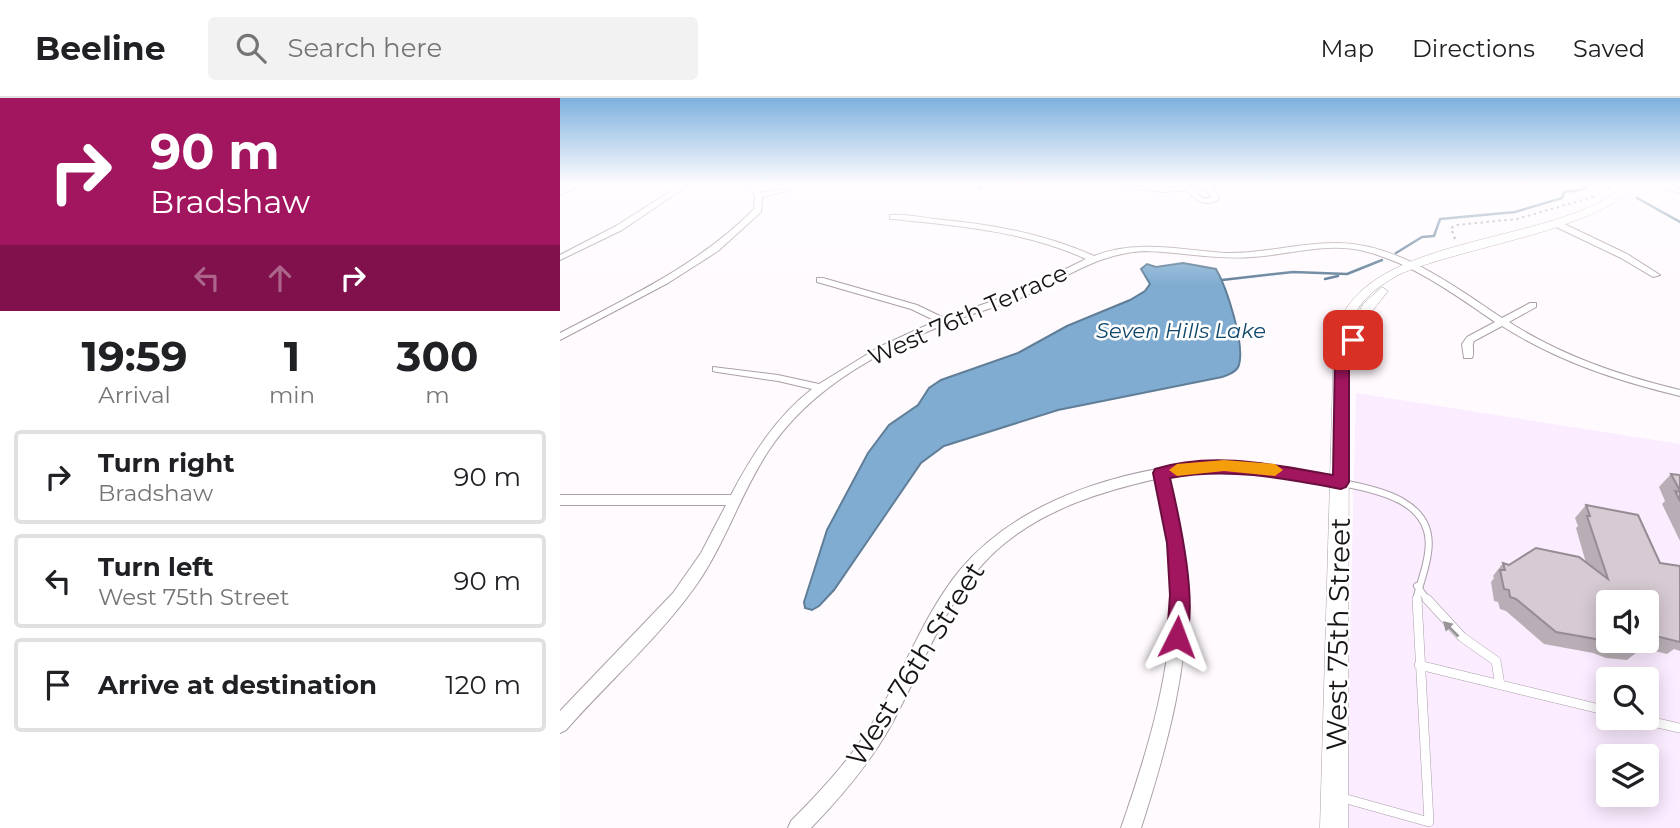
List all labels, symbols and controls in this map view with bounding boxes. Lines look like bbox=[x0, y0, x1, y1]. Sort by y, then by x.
search box bbox=[208, 17, 698, 80]
text: Beeline bbox=[35, 28, 166, 68]
icon: search bbox=[232, 29, 270, 67]
text: Search here bbox=[288, 32, 442, 64]
text: Map bbox=[1321, 34, 1374, 63]
text: Directions bbox=[1412, 34, 1535, 63]
text: Saved bbox=[1573, 34, 1645, 63]
text: 90 m bbox=[150, 122, 280, 181]
icon: right bbox=[35, 126, 126, 217]
text: Bradshaw bbox=[150, 182, 310, 221]
street label: West 76th Terrace bbox=[864, 258, 1072, 372]
icon: left bbox=[188, 259, 226, 297]
icon: ahead bbox=[261, 259, 299, 297]
icon: right bbox=[334, 259, 372, 297]
pin bbox=[1323, 310, 1383, 370]
water label: Seven Hills Lake bbox=[1096, 318, 1266, 343]
icon: arrive bbox=[1334, 321, 1372, 359]
text: 19:59 bbox=[81, 330, 187, 382]
text: 1 bbox=[284, 330, 300, 382]
text: 300 bbox=[397, 330, 478, 382]
text: Arrival bbox=[98, 381, 171, 409]
text: min bbox=[269, 381, 315, 409]
text: m bbox=[425, 381, 450, 409]
text: Turn right bbox=[98, 447, 234, 479]
icon: right bbox=[39, 458, 77, 496]
text: 90 m bbox=[454, 461, 521, 493]
text: Bradshaw bbox=[98, 479, 213, 507]
street label: West 75th Street bbox=[1319, 517, 1357, 751]
text: Turn left bbox=[98, 551, 214, 583]
street label: West 76th Street bbox=[839, 556, 991, 772]
icon: left bbox=[39, 562, 77, 600]
text: 90 m bbox=[454, 565, 521, 597]
text: West 75th Street bbox=[98, 583, 289, 611]
map controls bbox=[1596, 590, 1659, 807]
button: sound bbox=[1596, 590, 1659, 653]
position arrow bbox=[1140, 600, 1214, 674]
one-way arrow bbox=[1443, 621, 1460, 638]
icon: arrive bbox=[39, 666, 77, 704]
button: search bbox=[1596, 667, 1659, 730]
text: Arrive at destination bbox=[98, 669, 377, 701]
text: 120 m bbox=[445, 669, 521, 701]
button: layers bbox=[1596, 744, 1659, 807]

